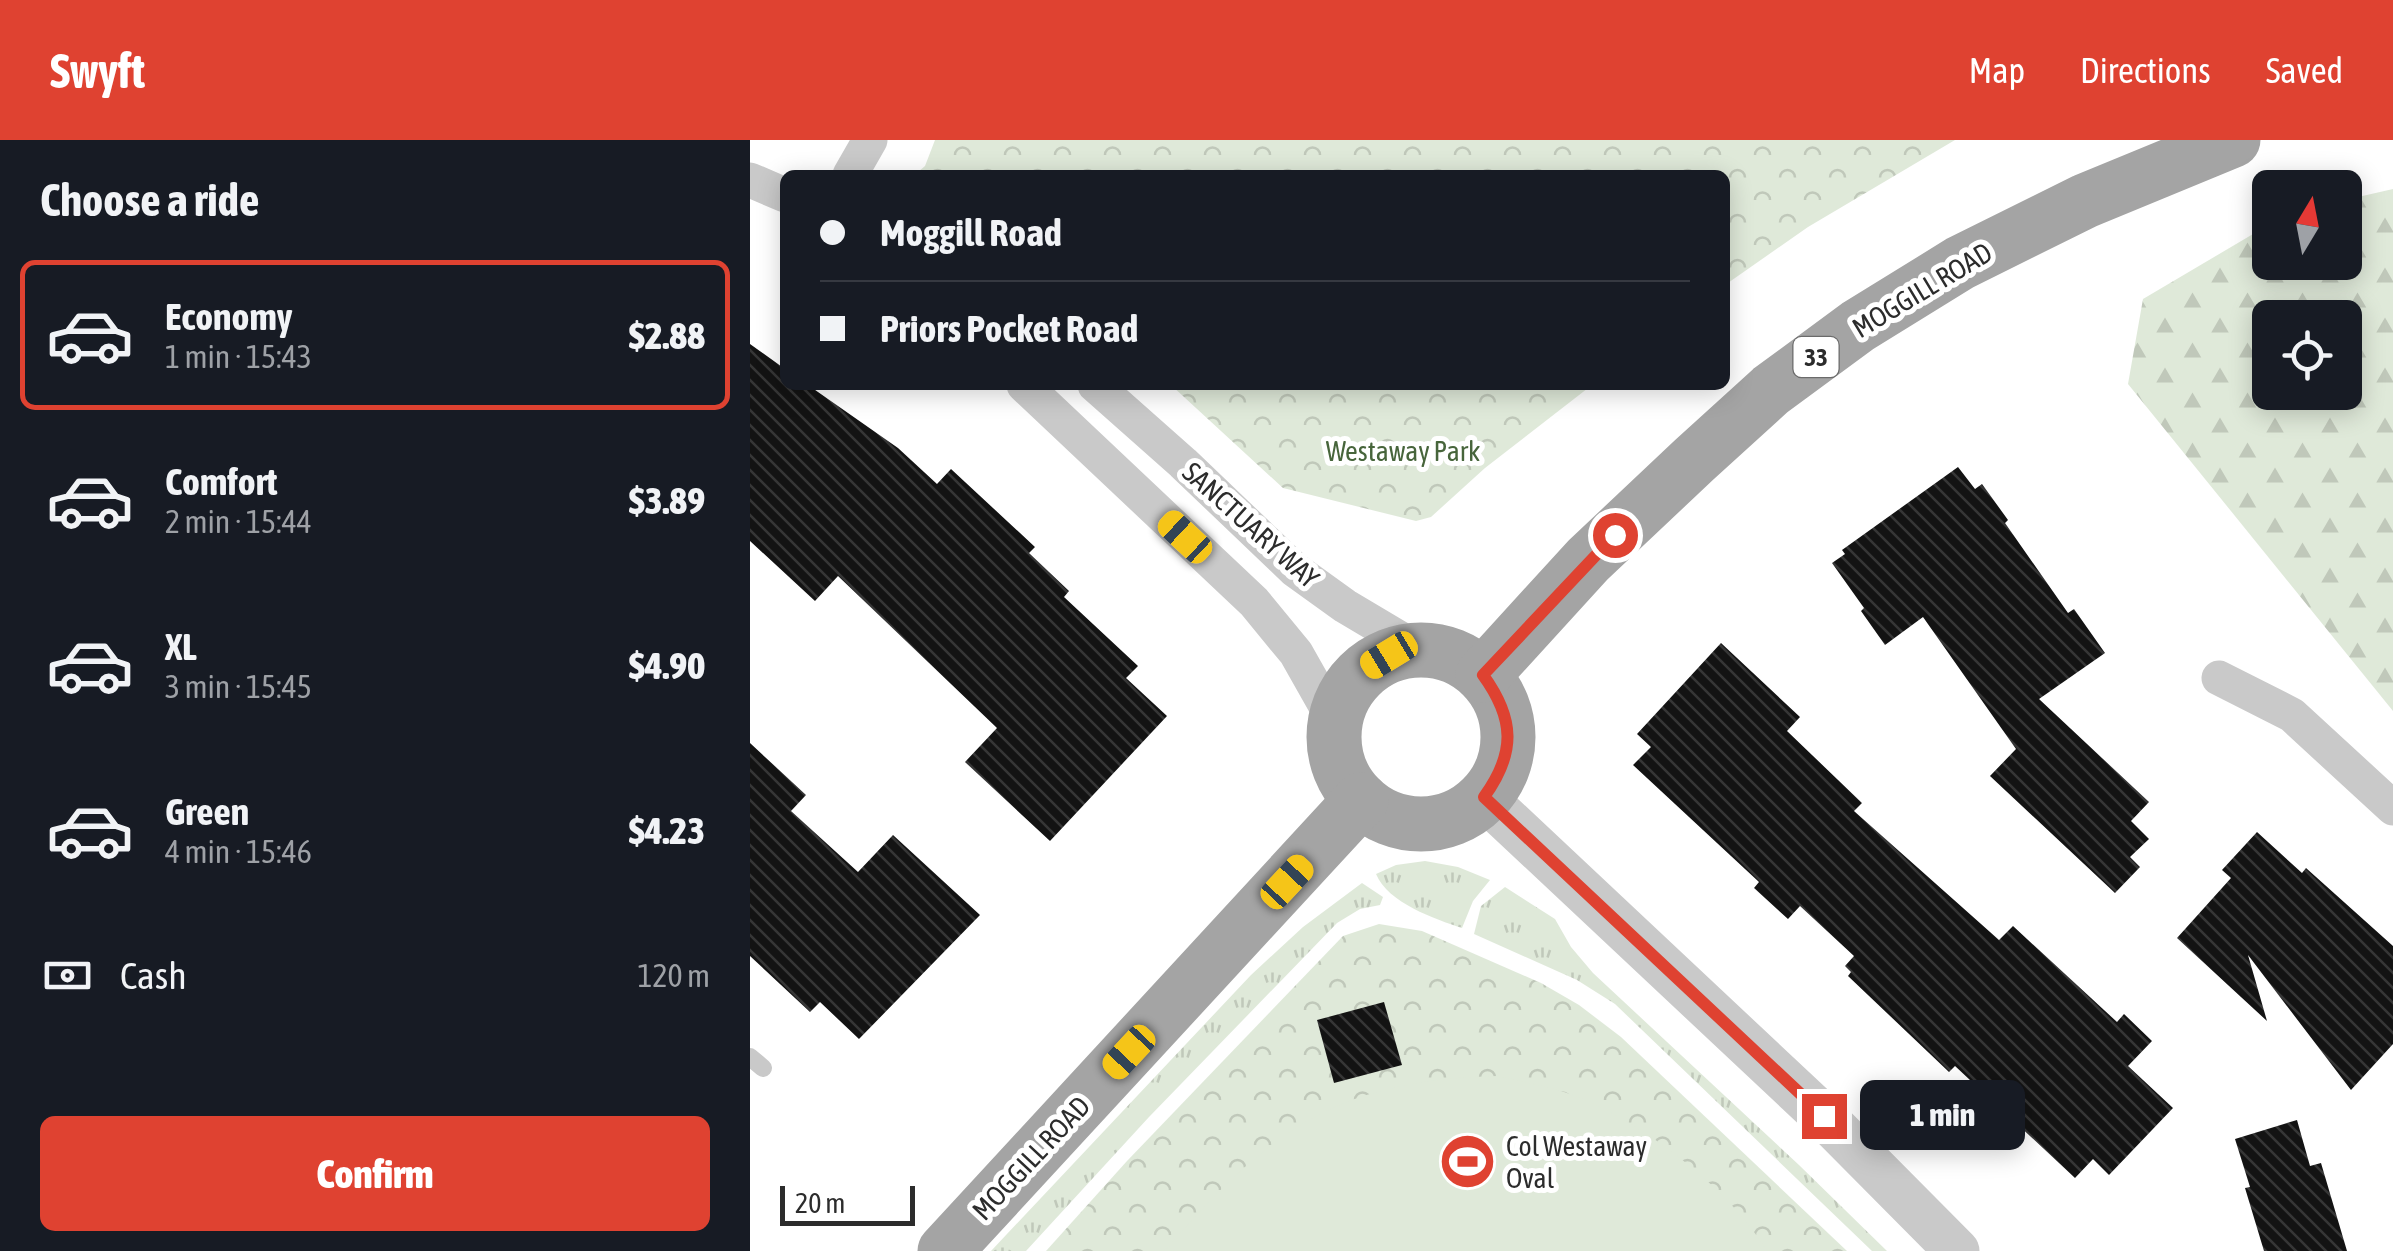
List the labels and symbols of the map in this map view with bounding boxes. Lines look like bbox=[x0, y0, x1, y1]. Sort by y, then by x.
north arrow bbox=[2252, 170, 2362, 280]
street label: MOGGILL ROAD bbox=[1847, 236, 1997, 344]
road number: 33 bbox=[1794, 337, 1838, 377]
park label: Westaway Park bbox=[1326, 435, 1480, 467]
street label: SANCTUARY WAY bbox=[1177, 456, 1326, 595]
car bbox=[1153, 506, 1217, 568]
route start bbox=[1593, 513, 1638, 558]
car bbox=[1356, 627, 1422, 683]
car bbox=[1256, 850, 1318, 914]
car bbox=[1098, 1020, 1160, 1084]
callout: 1 min bbox=[1859, 1081, 2024, 1151]
street label: MOGGILL ROAD bbox=[966, 1090, 1096, 1226]
route end bbox=[1802, 1094, 1847, 1139]
place label: Col Westaway Oval bbox=[1506, 1130, 1647, 1194]
sports icon: Col Westaway Oval bbox=[1437, 1132, 1497, 1192]
scale bar bbox=[780, 1181, 915, 1226]

